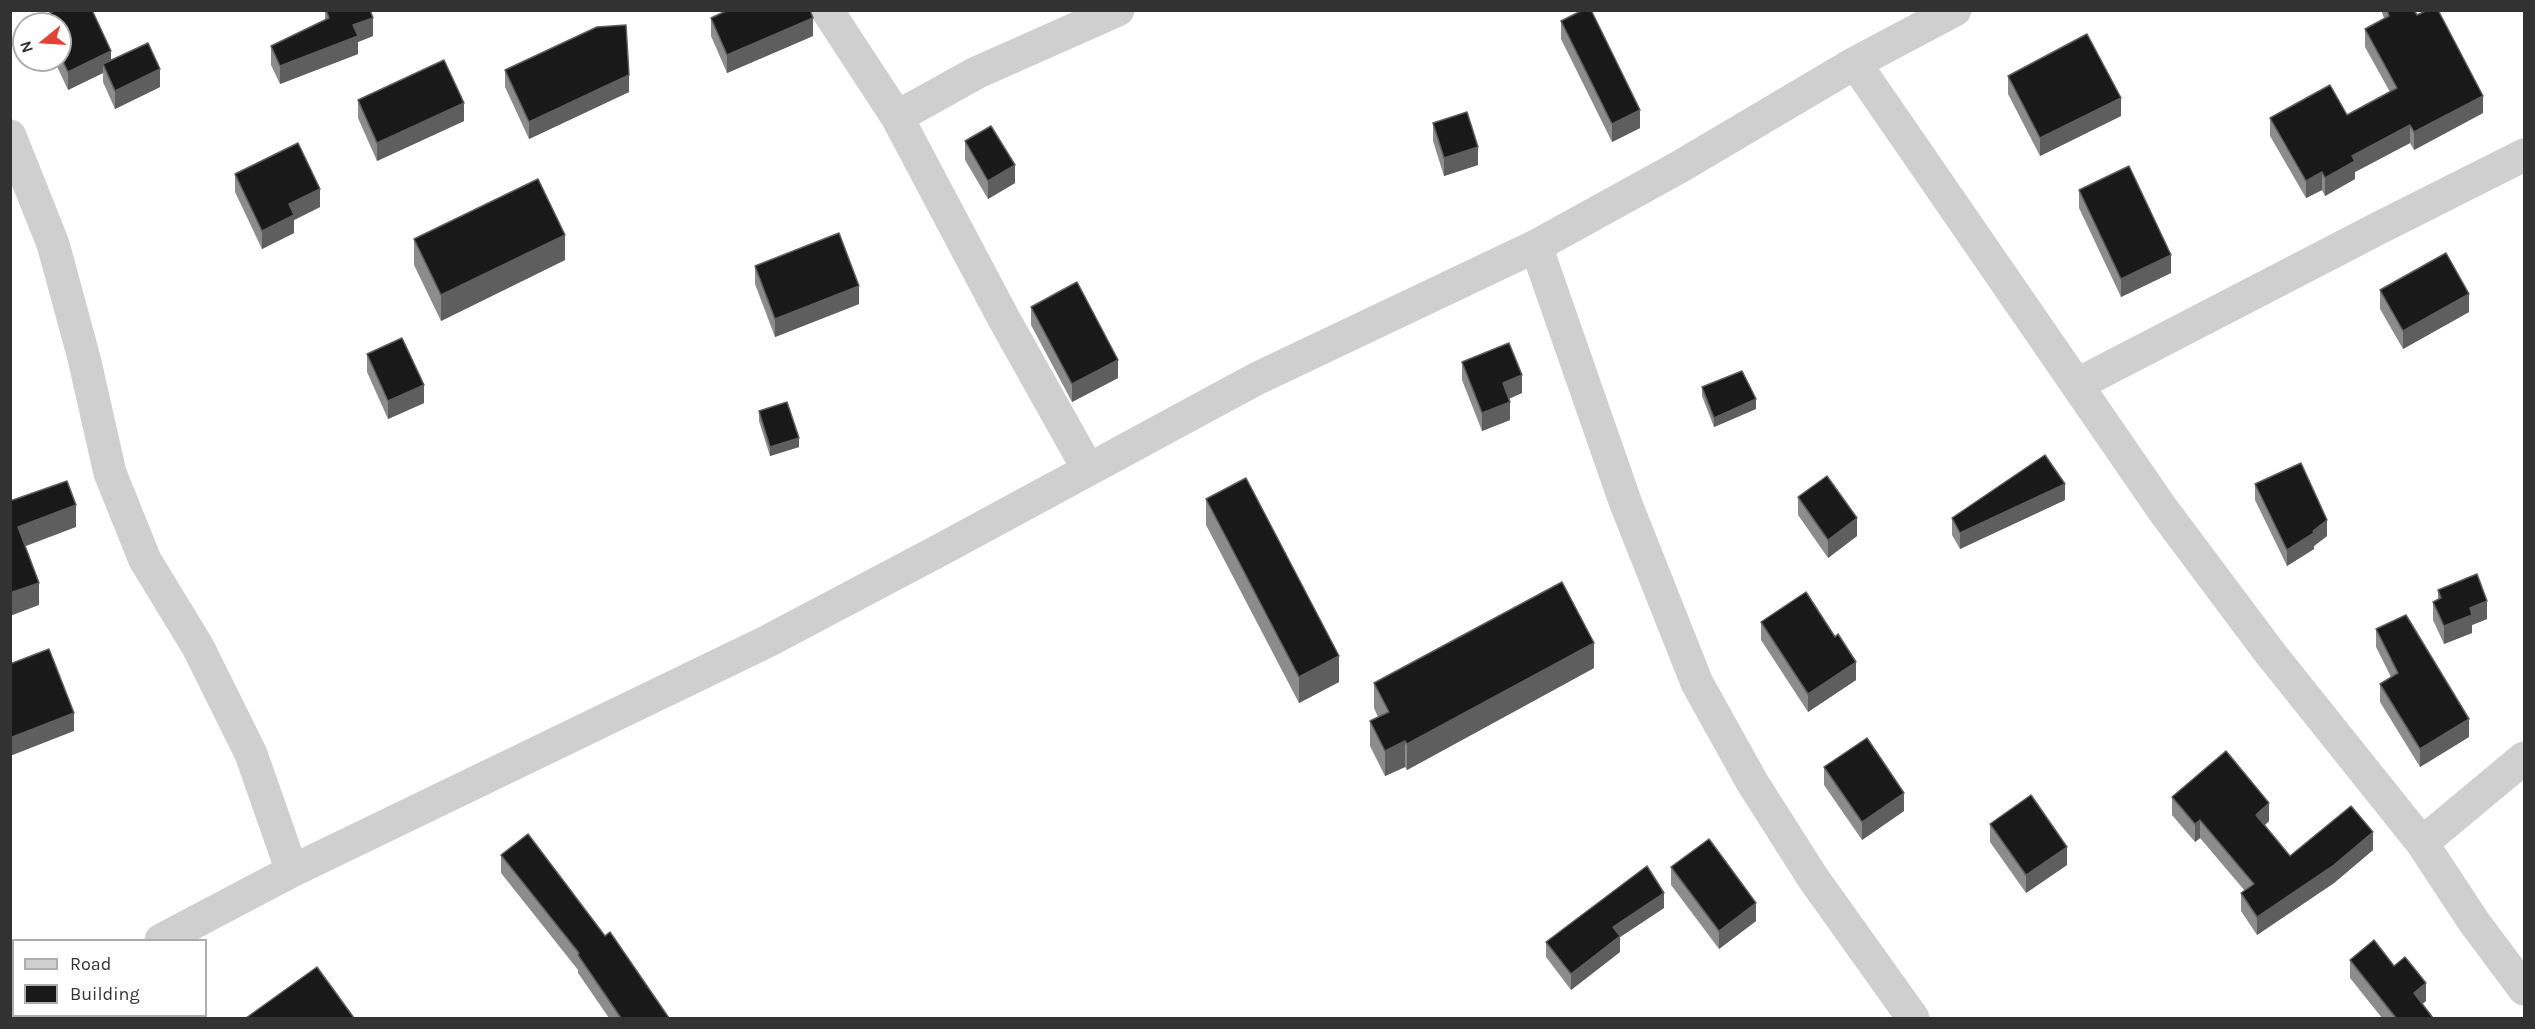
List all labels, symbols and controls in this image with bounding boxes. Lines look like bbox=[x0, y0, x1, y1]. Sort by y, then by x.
north arrow bbox=[12, 12, 72, 72]
text: N bbox=[16, 39, 37, 56]
legend bbox=[12, 939, 207, 1017]
text: Road bbox=[70, 953, 111, 975]
text: Building bbox=[70, 983, 140, 1005]

